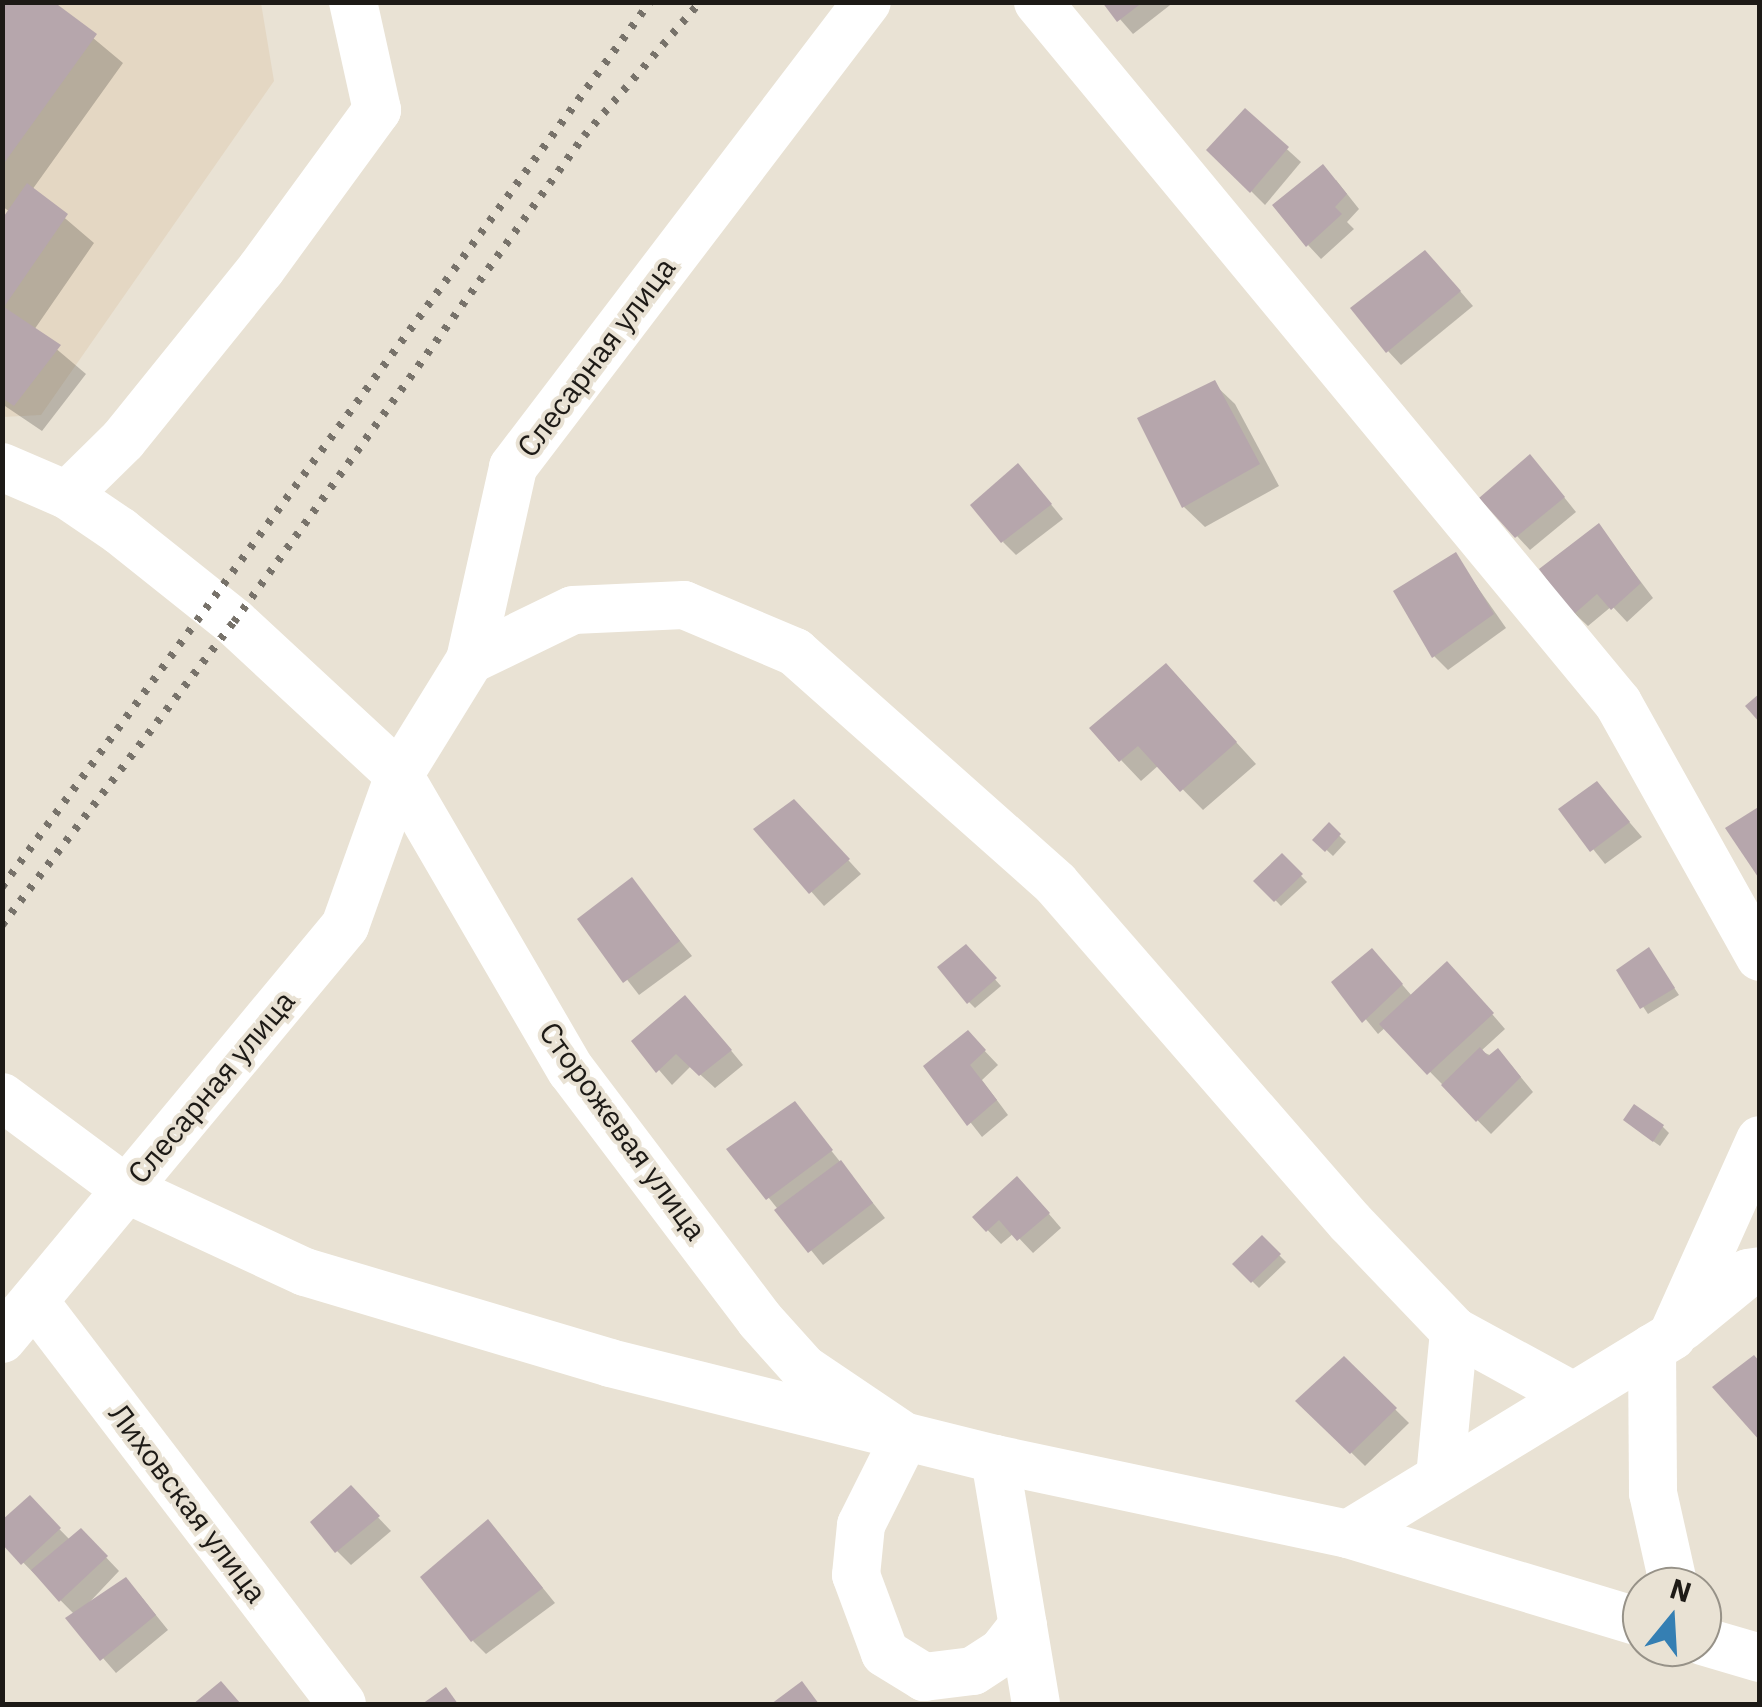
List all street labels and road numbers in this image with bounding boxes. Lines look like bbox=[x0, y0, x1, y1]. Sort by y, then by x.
street label: Слесарная улица bbox=[509, 250, 683, 464]
street label: Слесарная улица bbox=[120, 983, 302, 1191]
street label: Сторожевая улица bbox=[532, 1015, 714, 1247]
street label: Лиховская улица bbox=[101, 1396, 275, 1610]

